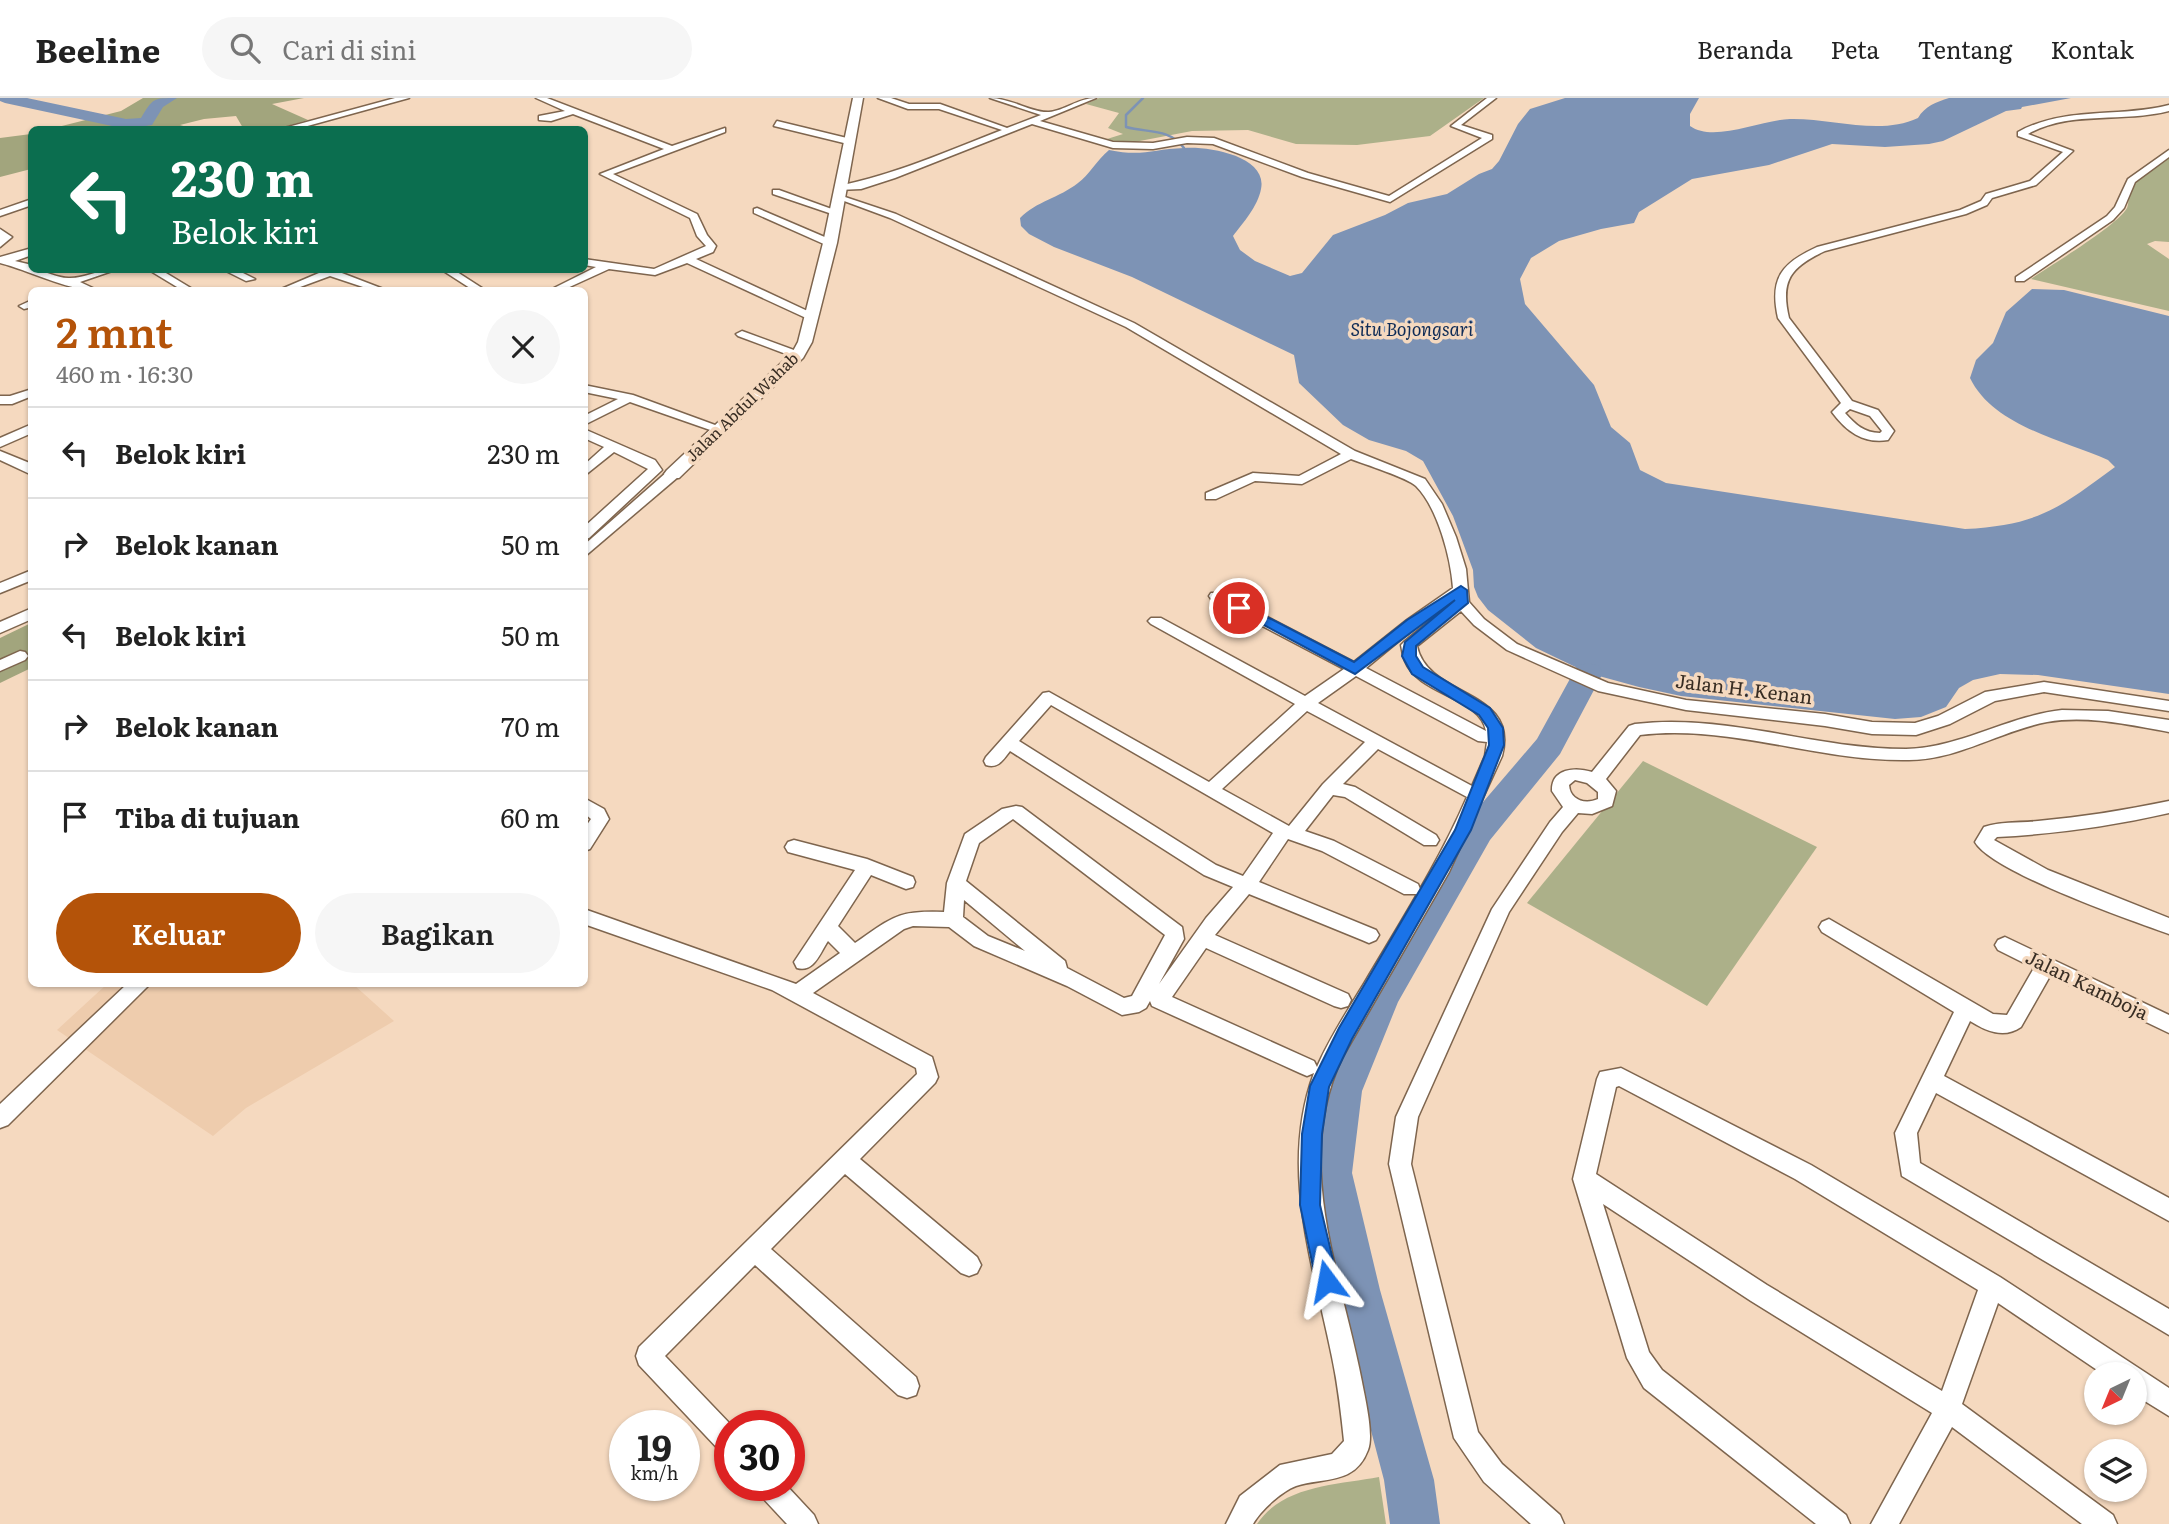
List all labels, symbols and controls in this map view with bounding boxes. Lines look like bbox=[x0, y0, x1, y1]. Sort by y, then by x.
search box bbox=[202, 17, 692, 80]
text: Beeline bbox=[35, 24, 160, 73]
icon: search bbox=[226, 29, 264, 67]
text: Cari di sini bbox=[282, 29, 416, 68]
text: Beranda bbox=[1697, 31, 1793, 66]
text: Peta bbox=[1831, 31, 1880, 66]
text: Tentang bbox=[1918, 31, 2012, 66]
text: Kontak bbox=[2050, 31, 2134, 66]
text: 230 m bbox=[171, 139, 314, 212]
icon: left bbox=[56, 154, 147, 245]
text: Belok kiri bbox=[171, 206, 319, 254]
text: 2 mnt bbox=[56, 299, 173, 361]
button: close bbox=[486, 310, 560, 384]
water label: Situ Bojongsari bbox=[1351, 315, 1474, 342]
street label: Jalan Abdul Wahab bbox=[680, 346, 803, 466]
text: 460 m · 16:30 bbox=[56, 356, 193, 390]
text: Belok kiri bbox=[115, 433, 246, 472]
text: 230 m bbox=[487, 433, 560, 472]
icon: left bbox=[56, 434, 94, 472]
text: Belok kanan bbox=[115, 524, 279, 563]
text: 50 m bbox=[501, 524, 560, 563]
icon: right bbox=[56, 525, 94, 563]
pin bbox=[1209, 578, 1269, 638]
icon: arrive bbox=[1220, 589, 1258, 627]
text: Belok kiri bbox=[115, 615, 246, 654]
text: 50 m bbox=[501, 615, 560, 654]
icon: left bbox=[56, 616, 94, 654]
street label: Jalan H. Kenan bbox=[1674, 666, 1814, 710]
text: Belok kanan bbox=[115, 706, 279, 745]
text: 70 m bbox=[501, 706, 560, 745]
icon: right bbox=[56, 707, 94, 745]
text: Tiba di tujuan bbox=[115, 797, 300, 836]
text: 60 m bbox=[501, 797, 560, 836]
icon: arrive bbox=[56, 798, 94, 836]
button: Keluar bbox=[56, 893, 301, 973]
button: Bagikan bbox=[315, 893, 560, 973]
street label: Jalan Kamboja bbox=[2021, 942, 2154, 1026]
position arrow bbox=[1290, 1244, 1364, 1318]
north arrow bbox=[2084, 1362, 2147, 1424]
map controls bbox=[2084, 1362, 2147, 1502]
speed limit sign: 30 bbox=[714, 1410, 805, 1501]
text: 19 bbox=[637, 1420, 672, 1472]
button: layers bbox=[2084, 1439, 2147, 1502]
text: km/h bbox=[631, 1459, 678, 1486]

